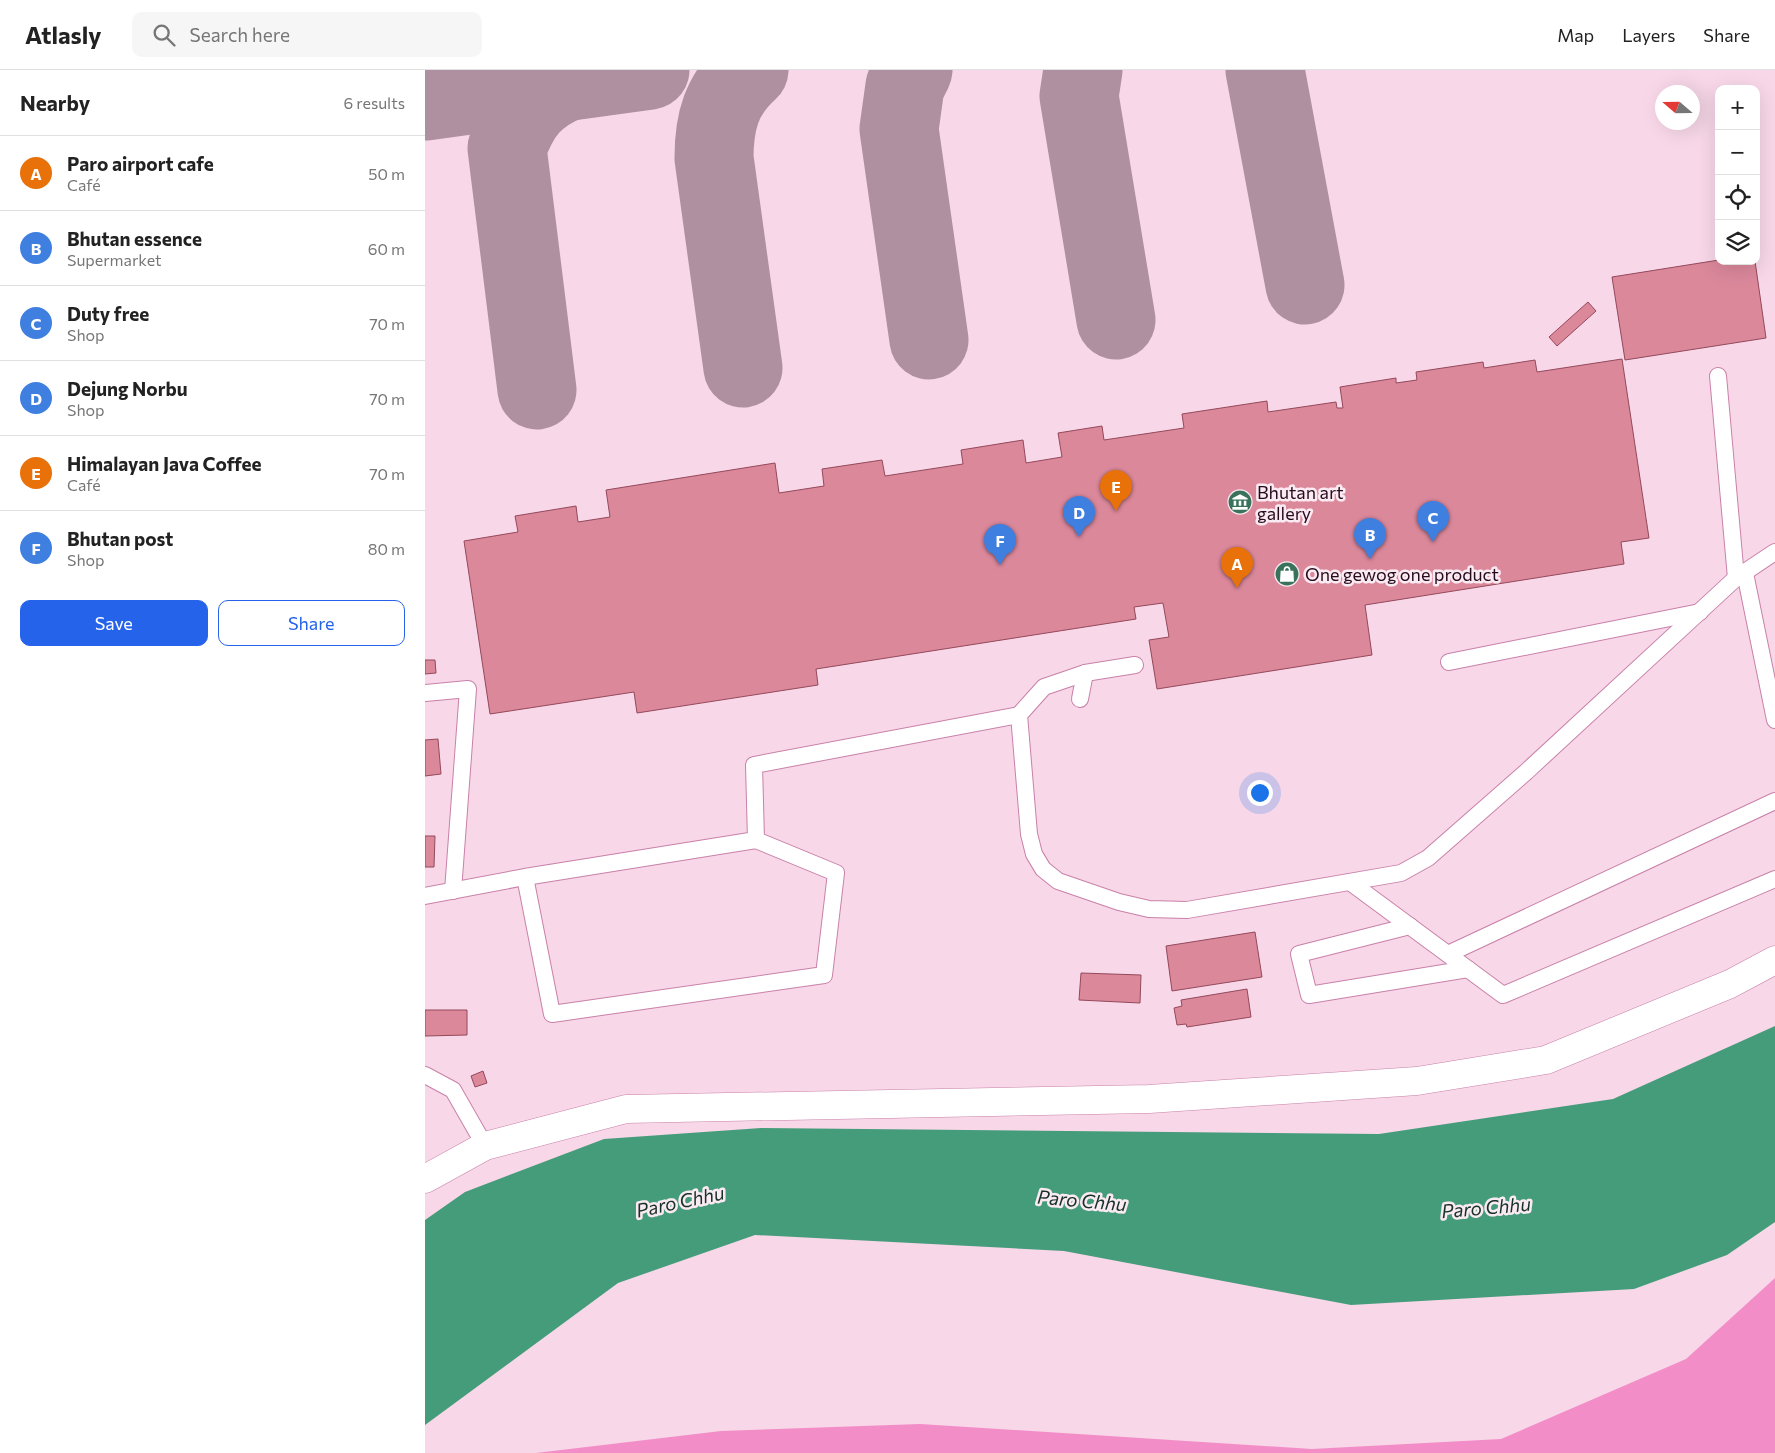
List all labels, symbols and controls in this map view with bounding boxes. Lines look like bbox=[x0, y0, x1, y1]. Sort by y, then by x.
search box bbox=[132, 12, 482, 57]
text: Atlasly bbox=[25, 20, 102, 49]
icon: search bbox=[150, 21, 178, 49]
text: Search here bbox=[190, 23, 290, 46]
text: Map bbox=[1557, 24, 1594, 46]
text: Layers bbox=[1622, 24, 1675, 46]
text: Share bbox=[1703, 24, 1750, 46]
north arrow bbox=[1655, 85, 1700, 130]
map controls bbox=[1715, 85, 1760, 265]
button: + bbox=[1715, 85, 1760, 130]
text: Nearby bbox=[20, 90, 90, 115]
text: 6 results bbox=[344, 93, 405, 112]
button: − bbox=[1715, 130, 1760, 175]
text: Paro airport cafe bbox=[67, 152, 214, 175]
text: A bbox=[30, 164, 42, 183]
text: 50 m bbox=[368, 164, 405, 183]
text: Café bbox=[67, 175, 101, 194]
button: locate bbox=[1715, 175, 1760, 220]
button: layers bbox=[1715, 220, 1760, 265]
text: Bhutan essence bbox=[67, 227, 202, 250]
text: B bbox=[31, 239, 41, 258]
text: 60 m bbox=[368, 239, 405, 258]
text: Supermarket bbox=[67, 250, 162, 269]
text: Duty free bbox=[67, 302, 149, 325]
text: C bbox=[31, 314, 41, 333]
text: 70 m bbox=[369, 314, 405, 333]
text: Shop bbox=[67, 325, 105, 344]
text: Dejung Norbu bbox=[67, 377, 188, 400]
text: D bbox=[30, 389, 42, 408]
text: 70 m bbox=[369, 389, 405, 408]
text: Shop bbox=[67, 400, 105, 419]
text: Himalayan Java Coffee bbox=[67, 452, 262, 475]
text: E bbox=[31, 464, 41, 483]
text: 70 m bbox=[369, 464, 405, 483]
pin: E bbox=[1100, 470, 1132, 511]
text: Café bbox=[67, 475, 101, 494]
place label: Bhutan art gallery bbox=[1257, 481, 1344, 524]
museum icon: Bhutan art gallery bbox=[1227, 489, 1253, 515]
pin: D bbox=[1063, 496, 1095, 537]
pin: C bbox=[1417, 501, 1449, 542]
pin: B bbox=[1354, 518, 1386, 559]
pin: F bbox=[984, 524, 1016, 565]
text: Bhutan post bbox=[67, 527, 173, 550]
text: F bbox=[31, 539, 41, 558]
text: 80 m bbox=[368, 539, 405, 558]
pin: A bbox=[1221, 547, 1253, 588]
text: Shop bbox=[67, 550, 105, 569]
shop icon: One gewog one product bbox=[1274, 561, 1300, 587]
place label: One gewog one product bbox=[1305, 563, 1499, 585]
button: Save bbox=[20, 600, 208, 646]
button: Share bbox=[218, 600, 405, 646]
your location bbox=[1247, 780, 1273, 806]
water label: Paro Chhu bbox=[634, 1180, 727, 1222]
water label: Paro Chhu bbox=[1036, 1185, 1128, 1215]
water label: Paro Chhu bbox=[1440, 1192, 1532, 1222]

